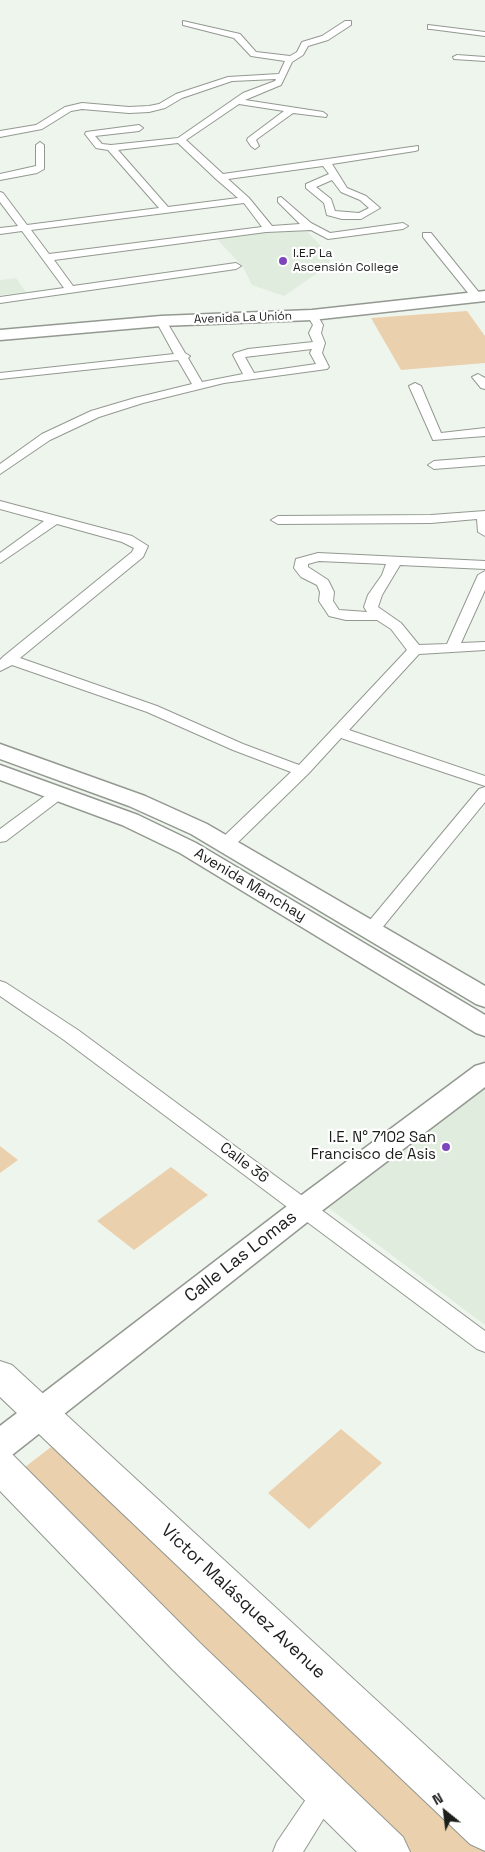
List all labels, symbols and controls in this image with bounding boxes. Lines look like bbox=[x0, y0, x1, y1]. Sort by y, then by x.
place label: I.E.P La Ascensión College bbox=[293, 247, 399, 275]
marker: I.E.P La Ascensión College bbox=[277, 255, 289, 267]
street label: Avenida La Unión bbox=[194, 309, 292, 327]
street label: Avenida Manchay bbox=[191, 844, 309, 926]
place label: I.E. N° 7102 San Francisco de Asis bbox=[311, 1129, 436, 1164]
street label: Calle 36 bbox=[216, 1139, 272, 1187]
marker: I.E. N° 7102 San Francisco de Asis bbox=[440, 1141, 452, 1153]
street label: Calle Las Lomas bbox=[181, 1207, 301, 1307]
street label: Víctor Malásquez Avenue bbox=[156, 1520, 330, 1684]
north arrow bbox=[420, 1787, 470, 1837]
text: N bbox=[429, 1789, 446, 1809]

